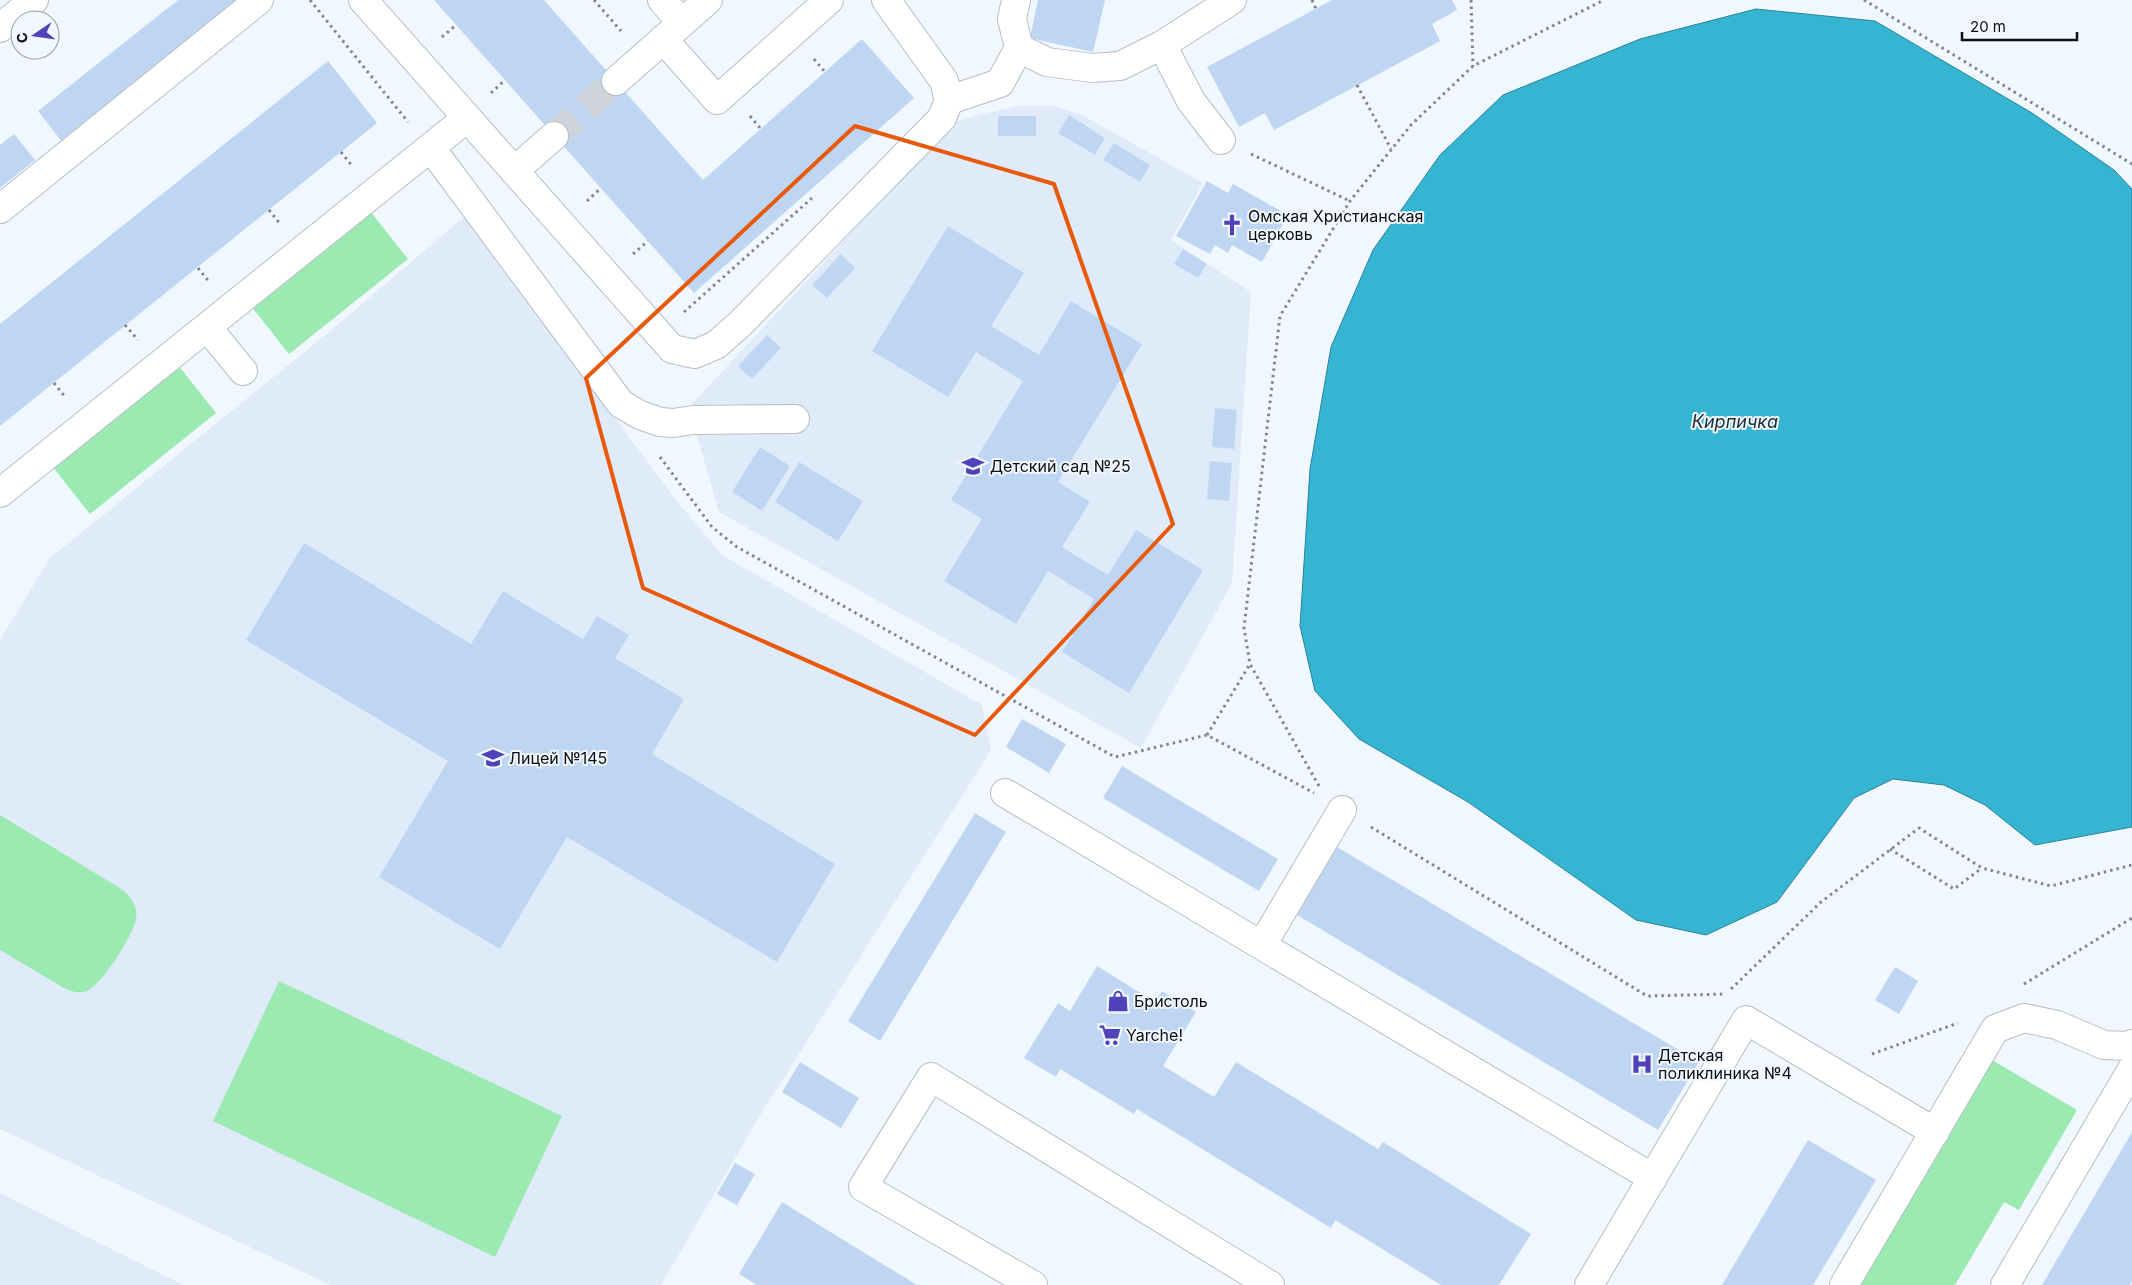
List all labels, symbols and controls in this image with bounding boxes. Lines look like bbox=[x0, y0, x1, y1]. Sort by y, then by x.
north arrow bbox=[10, 10, 60, 60]
scale bar bbox=[1962, 10, 2077, 42]
text: 20 m bbox=[1970, 17, 2006, 36]
text: С bbox=[12, 31, 31, 45]
place label: Омская Христианская церковь bbox=[1248, 206, 1423, 244]
church icon: Омская Христианская церковь bbox=[1219, 212, 1245, 238]
water label: Кирпичка bbox=[1692, 411, 1778, 432]
school or university icon: Детский сад №25 bbox=[960, 453, 986, 479]
place label: Детский сад №25 bbox=[990, 456, 1131, 476]
school or university icon: Лицей №145 bbox=[480, 745, 506, 771]
place label: Лицей №145 bbox=[509, 748, 607, 768]
shop icon: Бристоль bbox=[1105, 988, 1131, 1014]
place label: Бристоль bbox=[1134, 991, 1208, 1011]
supermarket icon: Yarche! bbox=[1097, 1022, 1123, 1048]
place label: Yarche! bbox=[1126, 1025, 1183, 1045]
place label: Детская поликлиника №4 bbox=[1658, 1045, 1792, 1083]
hospital icon: Детская поликлиника №4 bbox=[1629, 1051, 1655, 1077]

